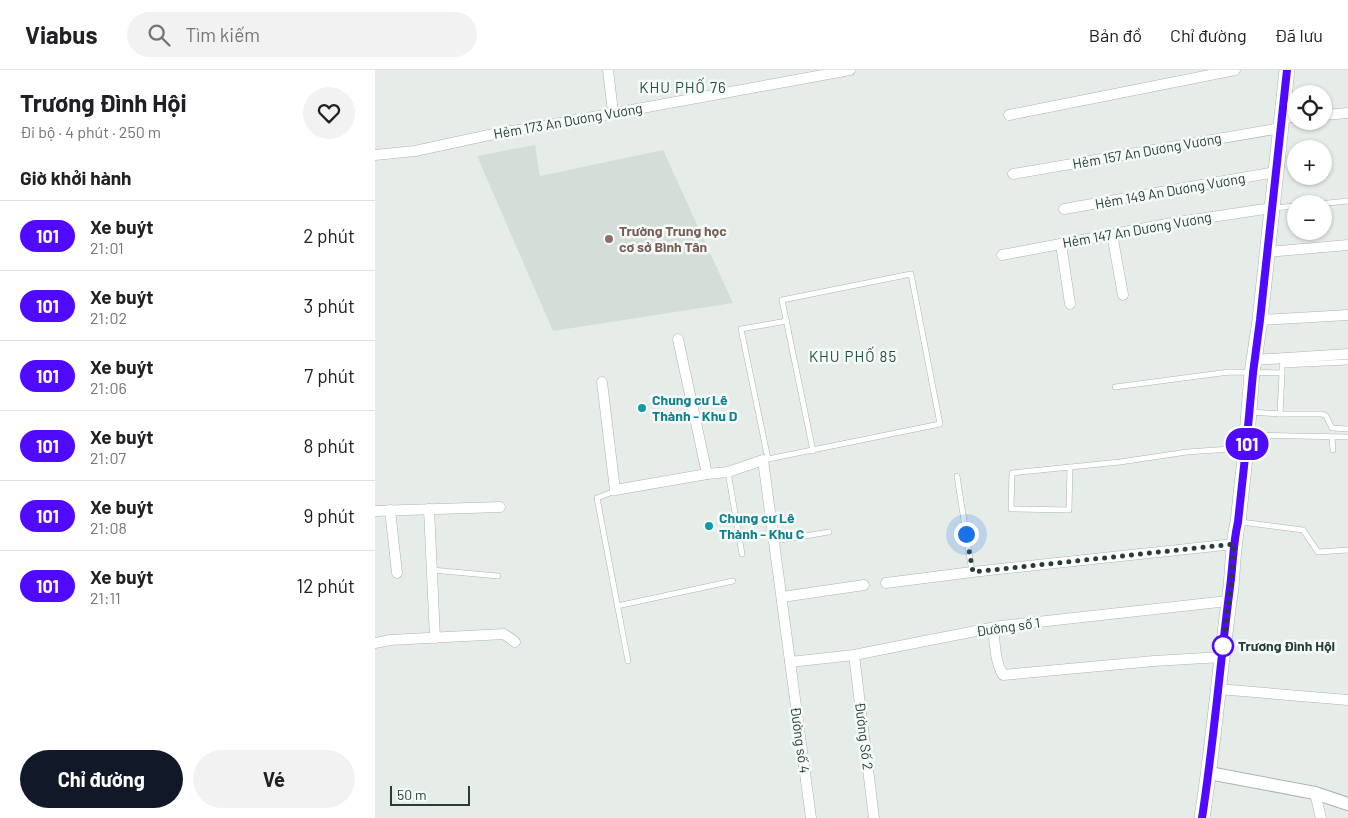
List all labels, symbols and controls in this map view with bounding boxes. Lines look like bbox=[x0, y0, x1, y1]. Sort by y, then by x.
search box bbox=[127, 12, 477, 57]
text: Viabus bbox=[25, 20, 97, 49]
icon: search bbox=[145, 21, 173, 49]
text: Tìm kiếm bbox=[185, 23, 260, 46]
text: Bản đồ bbox=[1089, 24, 1142, 46]
text: Chỉ đường bbox=[1170, 24, 1247, 46]
text: Đã lưu bbox=[1275, 24, 1323, 46]
district label: KHU PHỐ 76 bbox=[639, 77, 727, 96]
map controls bbox=[1287, 85, 1332, 240]
button: locate bbox=[1287, 85, 1332, 130]
button: heart bbox=[303, 87, 355, 139]
text: Trương Đình Hội bbox=[20, 88, 187, 117]
street label: Hẻm 173 An Dương Vương bbox=[492, 99, 644, 142]
text: Đi bộ · 4 phút · 250 m bbox=[20, 122, 161, 141]
street label: Hẻm 157 An Dương Vương bbox=[1071, 129, 1223, 172]
button: + bbox=[1287, 140, 1332, 185]
text: Giờ khởi hành bbox=[20, 166, 131, 189]
street label: Hẻm 149 An Dương Vương bbox=[1094, 169, 1246, 212]
button: − bbox=[1287, 195, 1332, 240]
street label: Hẻm 147 An Dương Vương bbox=[1061, 208, 1213, 251]
text: Xe buýt bbox=[90, 215, 153, 238]
place label: Trường Trung học cơ sở Bình Tân bbox=[619, 222, 727, 255]
text: 2 phút bbox=[303, 224, 355, 247]
text: 101 bbox=[36, 225, 59, 247]
marker: Trường Trung học cơ sở Bình Tân bbox=[603, 233, 615, 245]
text: 21:01 bbox=[90, 238, 124, 257]
text: Xe buýt bbox=[90, 285, 153, 308]
text: 3 phút bbox=[304, 294, 355, 317]
text: 101 bbox=[36, 295, 59, 317]
text: 21:02 bbox=[90, 308, 127, 327]
district label: KHU PHỐ 85 bbox=[809, 346, 897, 365]
text: Xe buýt bbox=[90, 355, 153, 378]
text: 7 phút bbox=[304, 364, 355, 387]
text: 101 bbox=[36, 365, 59, 387]
text: 21:06 bbox=[90, 378, 127, 397]
place label: Chung cư Lê Thành - Khu D bbox=[652, 391, 738, 424]
marker: Chung cư Lê Thành - Khu D bbox=[636, 402, 648, 414]
text: Xe buýt bbox=[90, 425, 153, 448]
line badge: 101 bbox=[1218, 428, 1276, 460]
text: 101 bbox=[1236, 433, 1258, 455]
text: 8 phút bbox=[303, 434, 355, 457]
text: 101 bbox=[36, 435, 59, 457]
text: 21:07 bbox=[90, 448, 126, 467]
text: Xe buýt bbox=[90, 495, 153, 518]
text: 9 phút bbox=[303, 504, 355, 527]
text: 101 bbox=[36, 505, 59, 527]
place label: Chung cư Lê Thành - Khu C bbox=[719, 509, 804, 542]
text: 21:08 bbox=[90, 518, 127, 537]
marker: Chung cư Lê Thành - Khu C bbox=[703, 520, 715, 532]
your location bbox=[954, 522, 979, 547]
text: Xe buýt bbox=[90, 565, 153, 588]
text: 12 phút bbox=[296, 574, 355, 597]
text: 101 bbox=[36, 575, 59, 597]
text: 21:11 bbox=[90, 588, 121, 607]
street label: Đường số 1 bbox=[975, 614, 1041, 639]
marker: Trương Đình Hội bbox=[1212, 635, 1234, 657]
place label: Trương Đình Hội bbox=[1238, 637, 1335, 654]
street label: Đường Số 2 bbox=[852, 701, 877, 771]
street label: Đường số 4 bbox=[787, 706, 814, 774]
button: Chỉ đường bbox=[20, 750, 183, 808]
button: Vé bbox=[193, 750, 355, 808]
scale bar bbox=[390, 783, 470, 806]
text: 50 m bbox=[397, 786, 426, 803]

